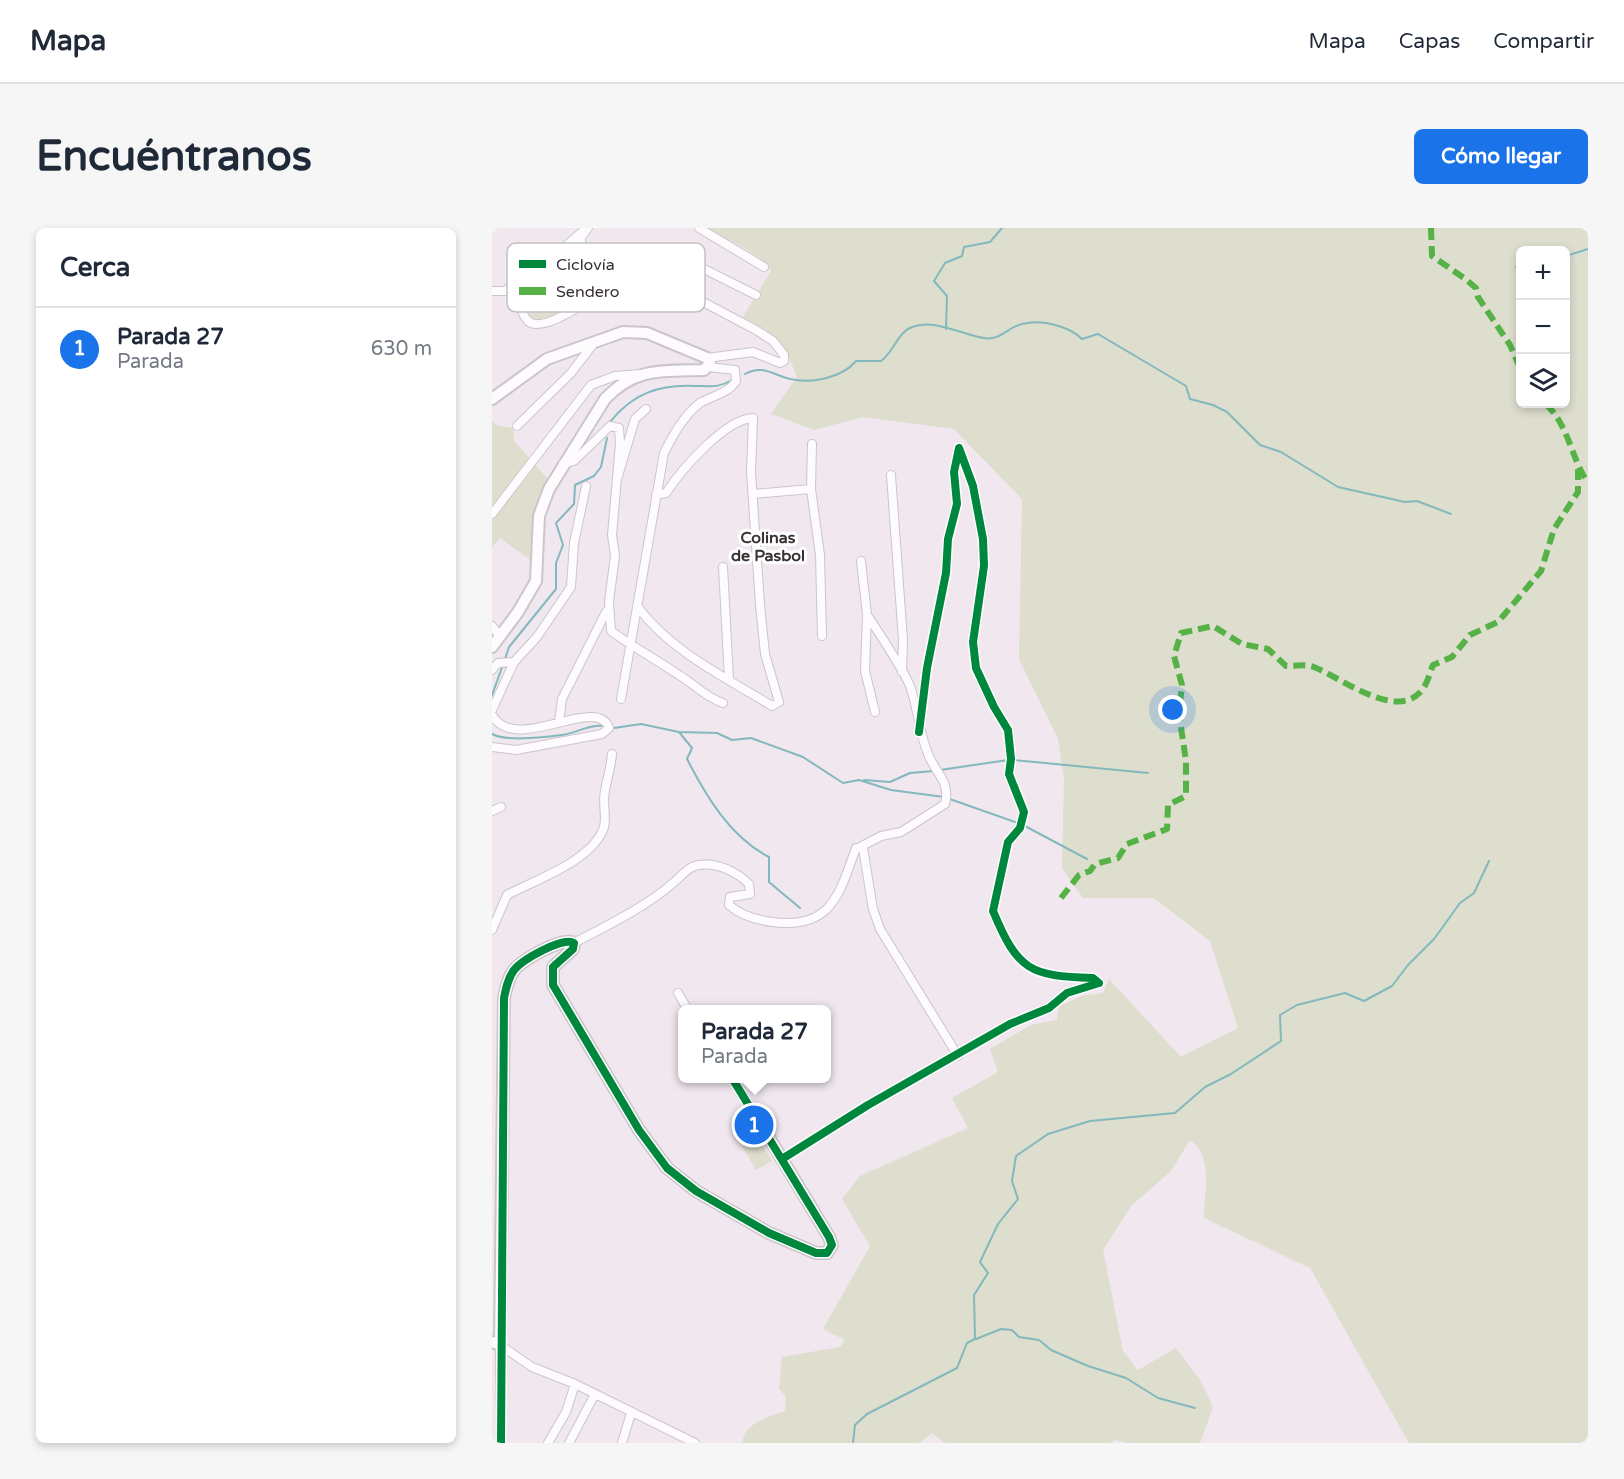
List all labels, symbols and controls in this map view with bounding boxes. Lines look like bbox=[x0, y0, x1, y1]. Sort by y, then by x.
text: Mapa bbox=[30, 24, 106, 58]
text: Mapa bbox=[1309, 29, 1366, 54]
text: Capas bbox=[1399, 29, 1460, 54]
text: Compartir bbox=[1493, 29, 1594, 54]
button: Cómo llegar bbox=[1414, 129, 1588, 184]
text: Encuéntranos bbox=[36, 131, 312, 182]
legend bbox=[507, 243, 705, 312]
map controls bbox=[1516, 246, 1570, 408]
button: + bbox=[1516, 246, 1570, 300]
text: Cerca bbox=[60, 252, 130, 283]
text: Ciclovía bbox=[556, 255, 615, 275]
text: Sendero bbox=[556, 282, 619, 302]
button: − bbox=[1516, 300, 1570, 354]
text: Parada 27 bbox=[117, 324, 224, 350]
text: 1 bbox=[73, 337, 86, 361]
text: 630 m bbox=[371, 337, 432, 361]
text: Parada bbox=[117, 350, 184, 374]
button: layers bbox=[1516, 354, 1570, 408]
district label: Colinas de Pasbol bbox=[731, 528, 805, 566]
your location bbox=[1158, 695, 1187, 724]
popup bbox=[678, 1005, 831, 1083]
text: Parada 27 bbox=[701, 1019, 808, 1045]
text: Parada bbox=[701, 1045, 768, 1069]
pin: 1 bbox=[734, 1102, 774, 1148]

